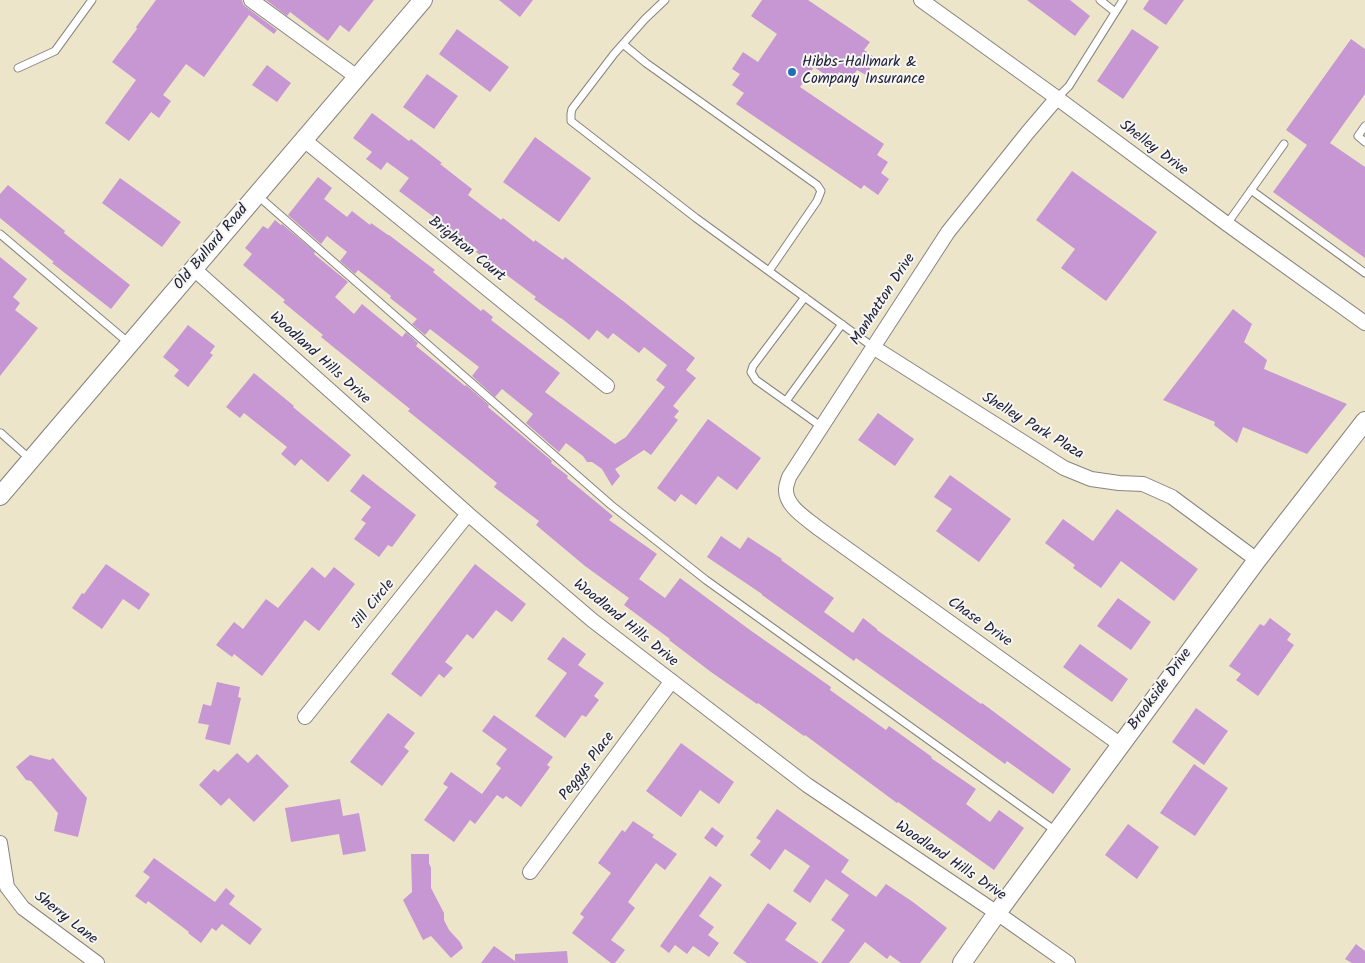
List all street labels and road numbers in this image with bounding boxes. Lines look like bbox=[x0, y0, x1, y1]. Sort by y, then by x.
street label: Shelley Drive bbox=[1115, 117, 1191, 181]
street label: Old Bullard Road bbox=[171, 202, 253, 294]
street label: Brighton Court bbox=[424, 214, 508, 286]
street label: Manhatton Drive bbox=[848, 251, 920, 349]
street label: Woodland Hills Drive bbox=[265, 309, 373, 409]
street label: Shelley Park Plaza bbox=[978, 390, 1086, 464]
street label: Woodland Hills Drive bbox=[569, 576, 681, 672]
street label: Jill Circle bbox=[349, 577, 399, 633]
street label: Chase Drive bbox=[943, 594, 1015, 652]
street label: Brookside Drive bbox=[1125, 646, 1197, 734]
street label: Peggys Place bbox=[556, 729, 620, 805]
street label: Woodland Hills Drive bbox=[891, 818, 1009, 906]
street label: Sherry Lane bbox=[30, 889, 100, 949]

